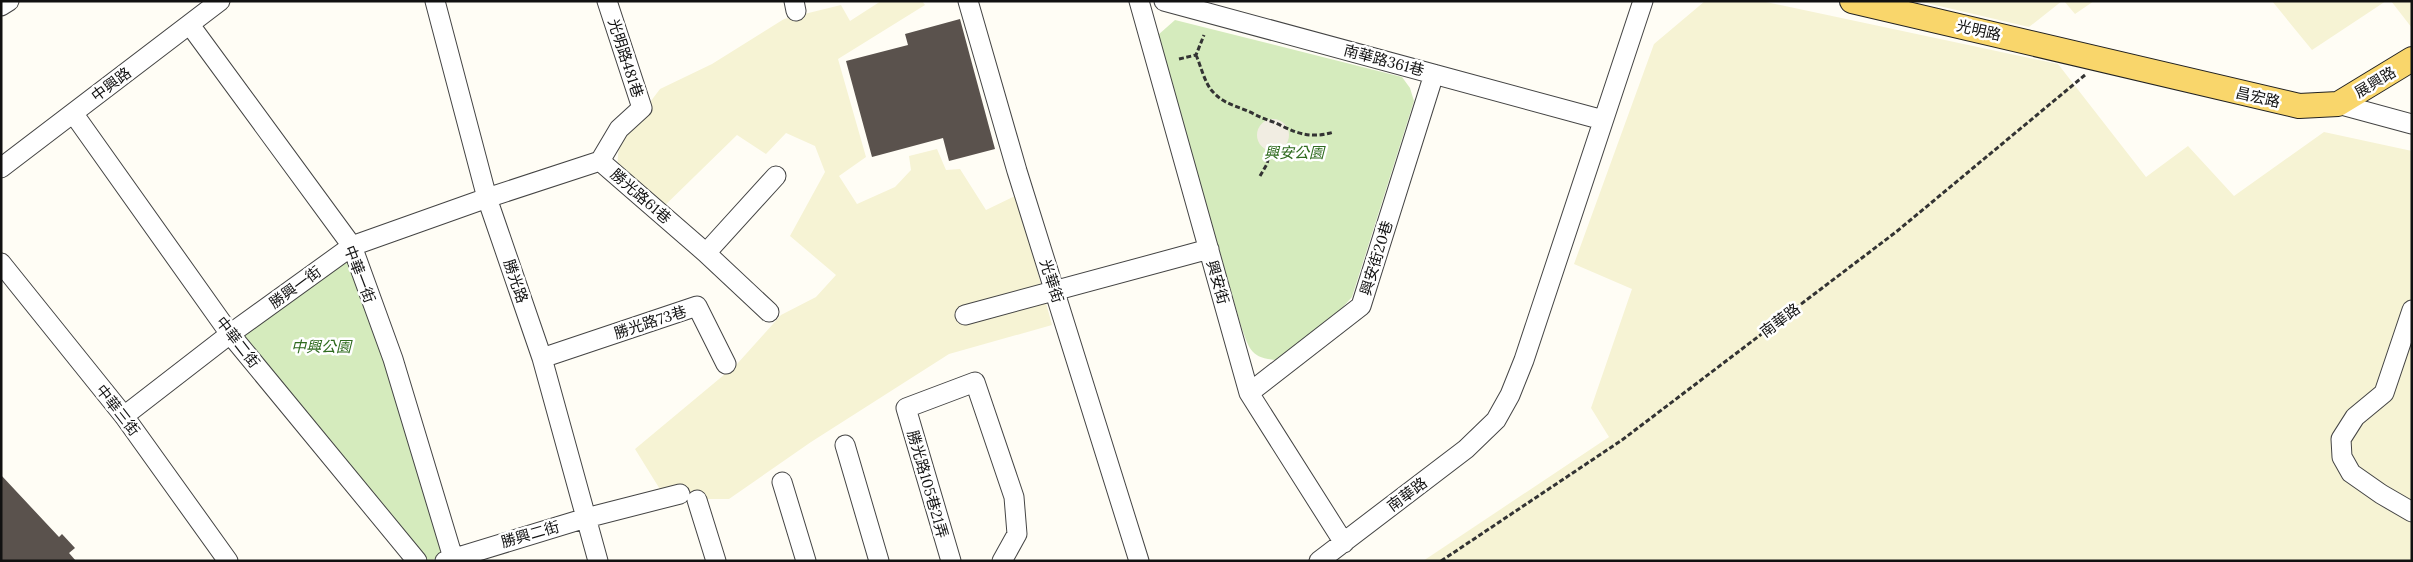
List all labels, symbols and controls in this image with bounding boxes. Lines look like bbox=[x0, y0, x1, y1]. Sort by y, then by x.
street label: 光明路481巷 bbox=[604, 16, 648, 100]
street label: 光明路 bbox=[1955, 16, 2003, 44]
street label: 南華路361巷 bbox=[1342, 40, 1426, 80]
street label: 展興路 bbox=[2351, 62, 2399, 102]
street label: 中興路 bbox=[87, 63, 135, 105]
street label: 昌宏路 bbox=[2234, 83, 2282, 111]
park label: 興安公園 bbox=[1264, 143, 1326, 162]
street label: 勝光路61巷 bbox=[607, 165, 675, 227]
street label: 興安街20巷 bbox=[1356, 218, 1396, 298]
street label: 中華一街 bbox=[340, 243, 380, 305]
street label: 勝光路 bbox=[500, 257, 532, 305]
street label: 光華街 bbox=[1036, 257, 1068, 305]
street label: 興安街 bbox=[1203, 258, 1233, 306]
street label: 勝興一街 bbox=[265, 262, 325, 312]
street label: 南華路 bbox=[1756, 299, 1804, 341]
street label: 勝光路73巷 bbox=[611, 301, 689, 343]
street label: 中華二街 bbox=[212, 313, 264, 371]
park label: 中興公園 bbox=[291, 337, 353, 356]
street label: 中華三街 bbox=[92, 381, 144, 439]
street label: 勝光路105巷21弄 bbox=[904, 428, 952, 540]
street label: 南華路 bbox=[1383, 473, 1431, 515]
street label: 勝興二街 bbox=[499, 517, 561, 551]

